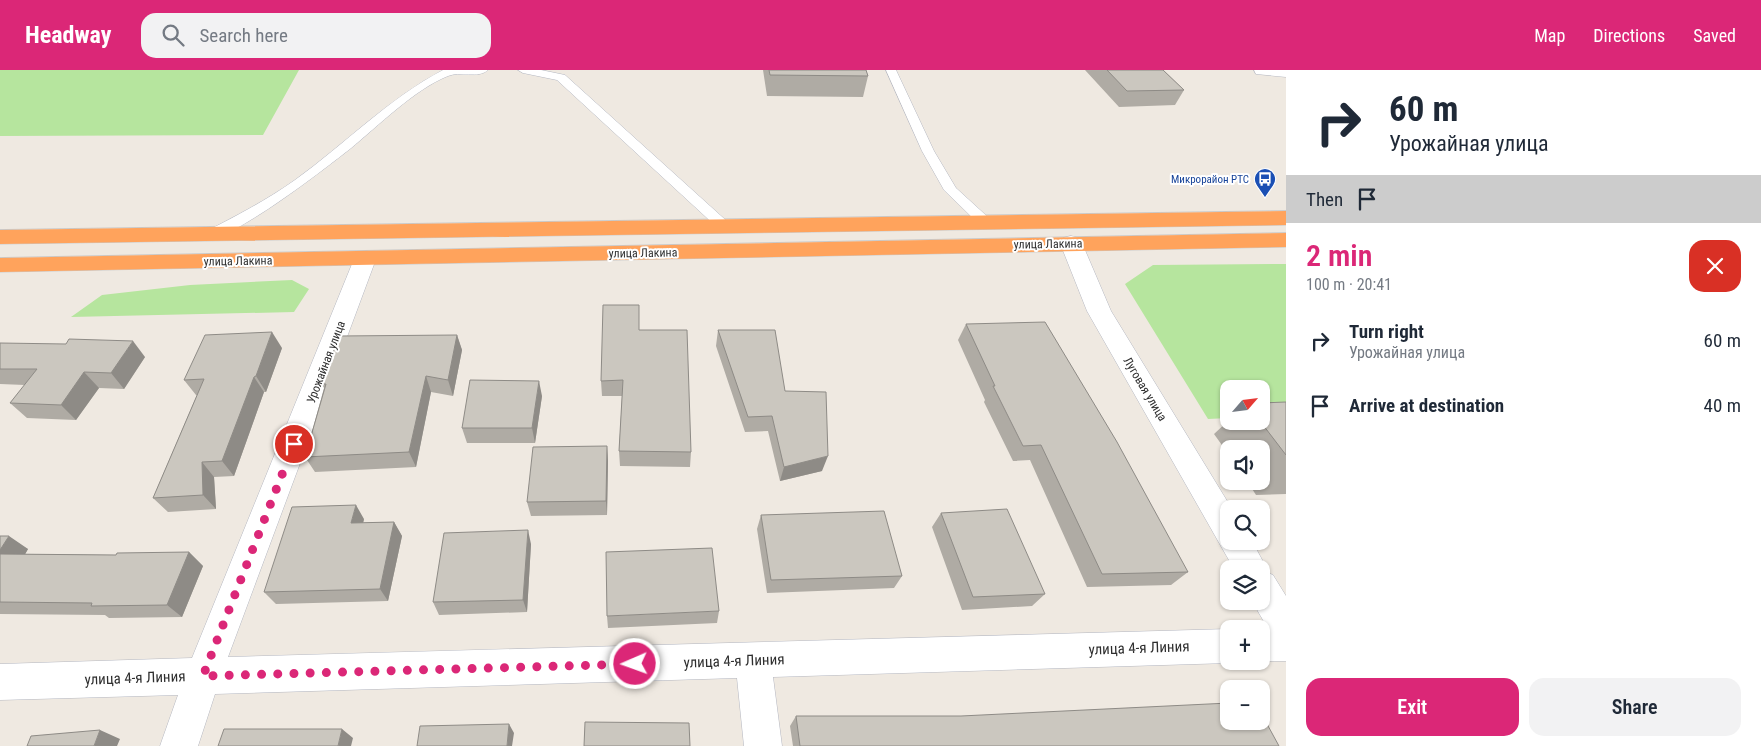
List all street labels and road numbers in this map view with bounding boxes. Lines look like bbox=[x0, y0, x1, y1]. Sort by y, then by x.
street label: улица Лакина bbox=[1014, 236, 1083, 252]
street label: улица Лакина bbox=[609, 245, 678, 261]
street label: улица Лакина bbox=[204, 253, 273, 269]
street label: Урожайная улица bbox=[304, 319, 348, 405]
street label: Луговая улица bbox=[1120, 354, 1170, 424]
street label: улица 4-я Линия bbox=[1088, 637, 1190, 659]
street label: улица 4-я Линия bbox=[683, 650, 785, 672]
street label: улица 4-я Линия bbox=[84, 667, 186, 689]

